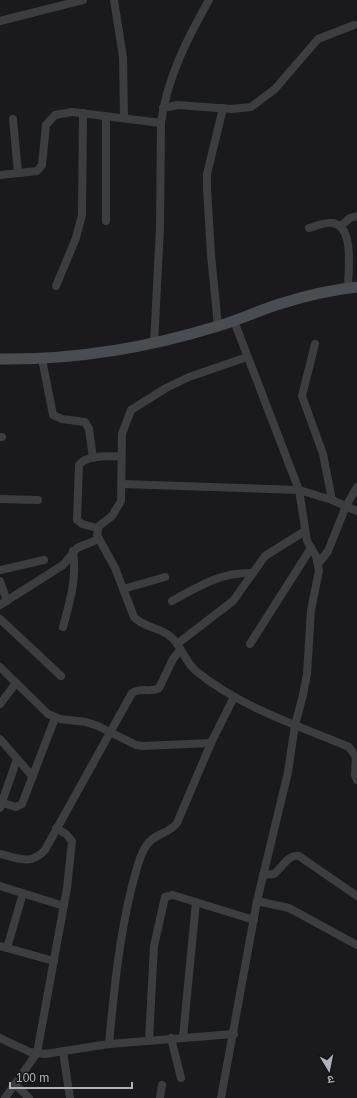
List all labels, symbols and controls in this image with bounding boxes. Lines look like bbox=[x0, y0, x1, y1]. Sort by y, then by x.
north arrow bbox=[309, 1050, 349, 1090]
scale bar bbox=[10, 1064, 132, 1090]
text: 100 m bbox=[16, 1071, 49, 1085]
text: उ bbox=[326, 1073, 335, 1086]

